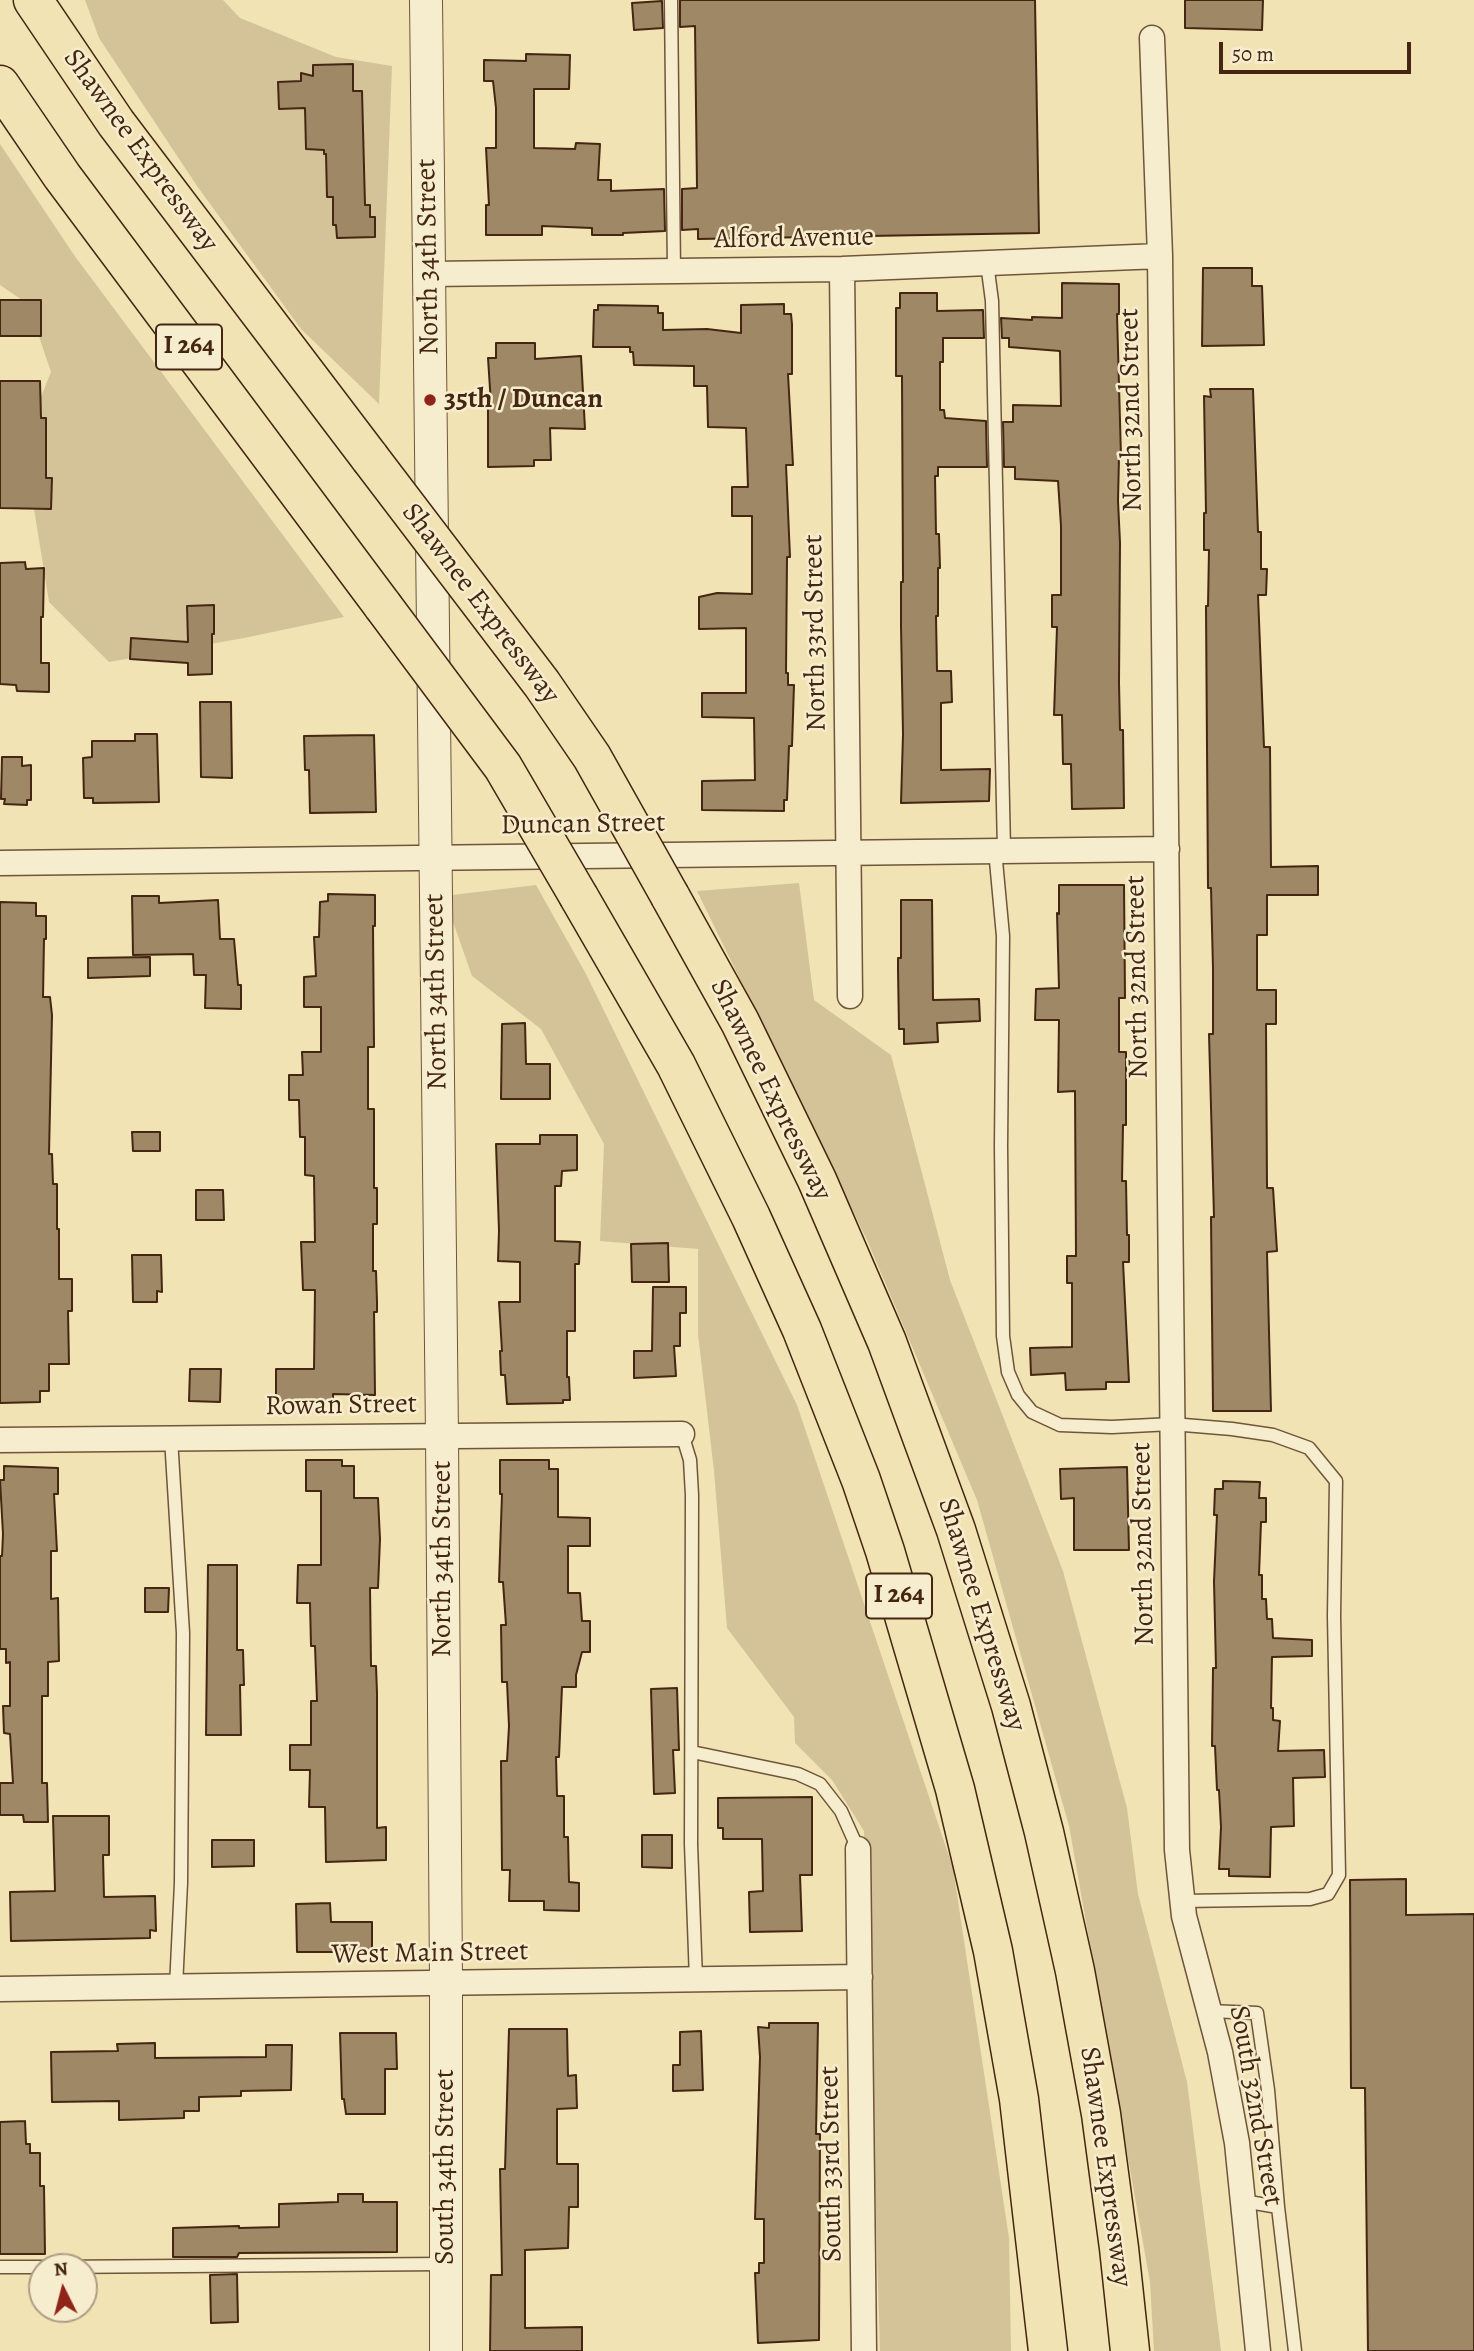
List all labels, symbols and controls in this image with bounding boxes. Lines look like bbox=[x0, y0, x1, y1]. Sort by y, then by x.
scale bar bbox=[1222, 28, 1414, 72]
text: 50 m bbox=[1232, 40, 1274, 68]
street label: Shawnee Expressway bbox=[55, 43, 225, 259]
street label: North 34th Street bbox=[410, 158, 448, 356]
street label: Alford Avenue bbox=[714, 221, 874, 257]
street label: North 32nd Street bbox=[1113, 308, 1151, 512]
road number: I 264 bbox=[156, 324, 222, 370]
place label: 35th / Duncan bbox=[444, 383, 603, 417]
marker: 35th / Duncan bbox=[422, 392, 438, 408]
street label: Shawnee Expressway bbox=[394, 497, 566, 711]
street label: North 33rd Street bbox=[797, 534, 835, 732]
street label: Duncan Street bbox=[500, 807, 666, 843]
street label: North 32nd Street bbox=[1119, 875, 1157, 1079]
street label: North 34th Street bbox=[418, 893, 456, 1091]
street label: Shawnee Expressway bbox=[702, 974, 838, 1206]
street label: Rowan Street bbox=[265, 1388, 417, 1424]
street label: North 32nd Street bbox=[1125, 1442, 1163, 1646]
street label: North 34th Street bbox=[426, 1461, 460, 1657]
street label: Shawnee Expressway bbox=[930, 1494, 1032, 1736]
road number: I 264 bbox=[866, 1574, 932, 1618]
street label: West Main Street bbox=[331, 1935, 529, 1973]
street label: South 32nd Street bbox=[1221, 2003, 1289, 2209]
street label: Shawnee Expressway bbox=[1072, 2045, 1138, 2289]
street label: South 33rd Street bbox=[813, 2066, 851, 2262]
street label: South 34th Street bbox=[429, 2069, 463, 2265]
north arrow bbox=[28, 2253, 98, 2323]
text: N bbox=[53, 2255, 69, 2283]

